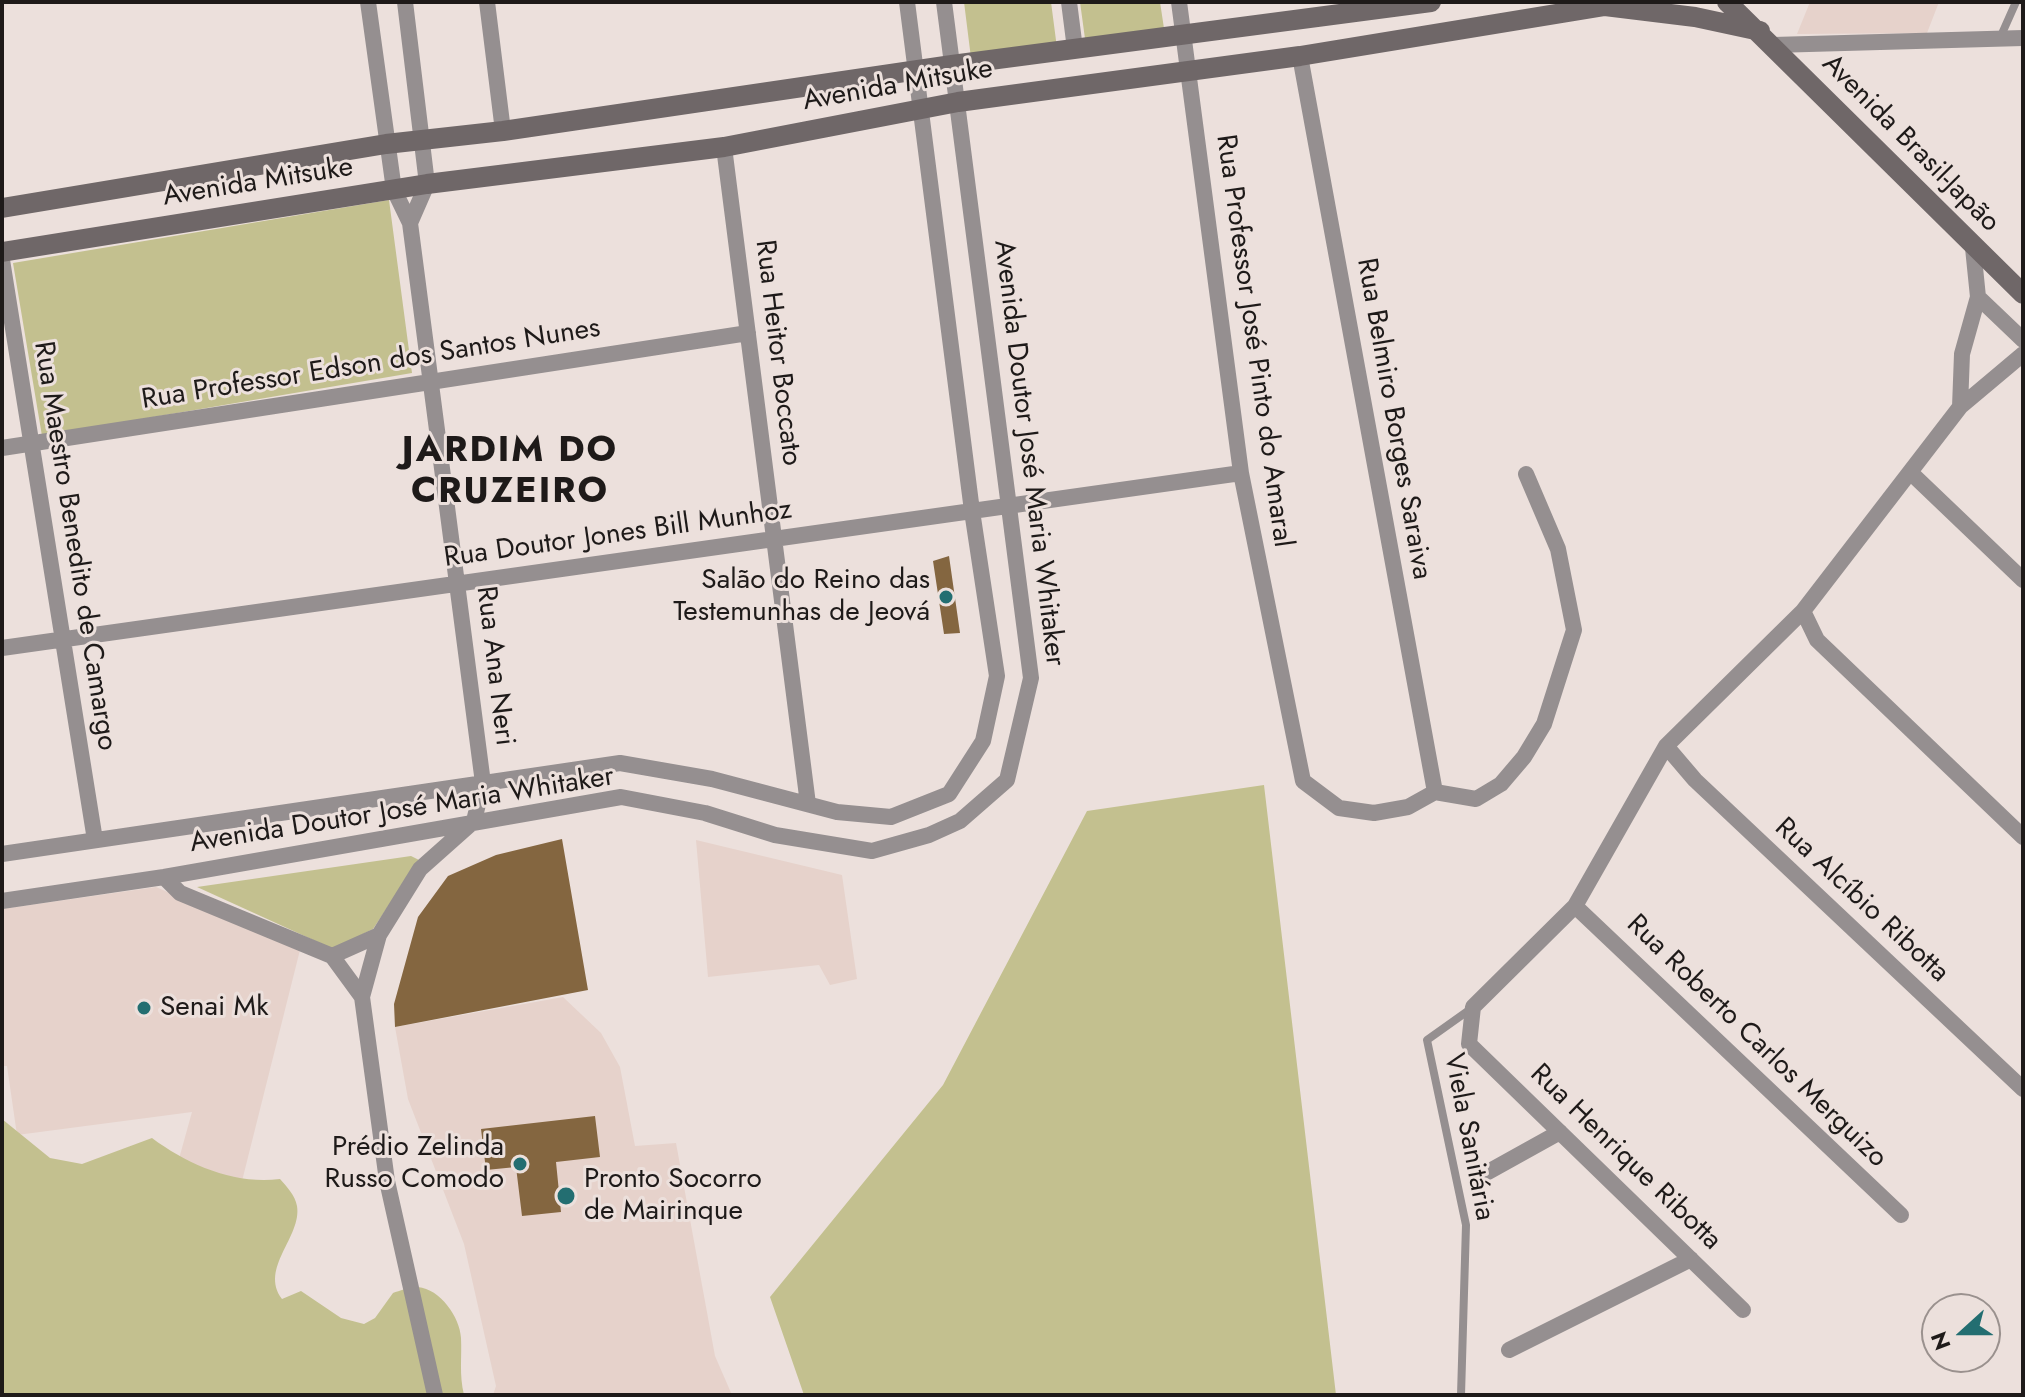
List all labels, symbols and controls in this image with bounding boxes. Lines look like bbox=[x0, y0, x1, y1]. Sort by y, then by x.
street label: Avenida Brasil-Japão bbox=[1814, 48, 2006, 240]
street label: Avenida Mitsuke bbox=[800, 53, 996, 119]
street label: Rua Professor José Pinto do Amaral bbox=[1207, 132, 1299, 550]
street label: Avenida Mitsuke bbox=[160, 151, 356, 215]
street label: Rua Heitor Boccato bbox=[746, 238, 808, 468]
street label: Avenida Doutor José Maria Whitaker bbox=[985, 238, 1071, 668]
street label: Rua Belmiro Borges Saraiva bbox=[1348, 256, 1438, 582]
street label: Rua Professor Edson dos Santos Nunes bbox=[139, 312, 603, 418]
street label: Rua Maestro Benedito de Camargo bbox=[25, 339, 123, 753]
district label: JARDIM DO CRUZEIRO bbox=[402, 430, 618, 515]
street label: Rua Doutor Jones Bill Munhoz bbox=[442, 494, 794, 576]
place label: Salão do Reino das Testemunhas de Jeová bbox=[673, 564, 930, 630]
street label: Rua Ana Neri bbox=[468, 584, 520, 748]
marker: Salão do Reino das Testemunhas de Jeová bbox=[937, 588, 955, 606]
street label: Avenida Doutor José Maria Whitaker bbox=[187, 761, 617, 861]
street label: Rua Alcíbio Ribotta bbox=[1767, 812, 1955, 990]
street label: Rua Roberto Carlos Merguizo bbox=[1619, 909, 1893, 1175]
place label: Senai Mk bbox=[160, 991, 269, 1025]
marker: Senai Mk bbox=[135, 999, 153, 1017]
street label: Viela Sanitária bbox=[1435, 1050, 1501, 1224]
street label: Rua Henrique Ribotta bbox=[1522, 1058, 1728, 1258]
place label: Prédio Zelinda Russo Comodo bbox=[325, 1131, 504, 1197]
marker: Prédio Zelinda Russo Comodo bbox=[511, 1155, 529, 1173]
place label: Pronto Socorro de Mairinque bbox=[584, 1163, 762, 1229]
marker: Pronto Socorro de Mairinque bbox=[555, 1185, 577, 1207]
north arrow bbox=[1921, 1293, 2001, 1373]
text: N bbox=[1922, 1327, 1959, 1355]

